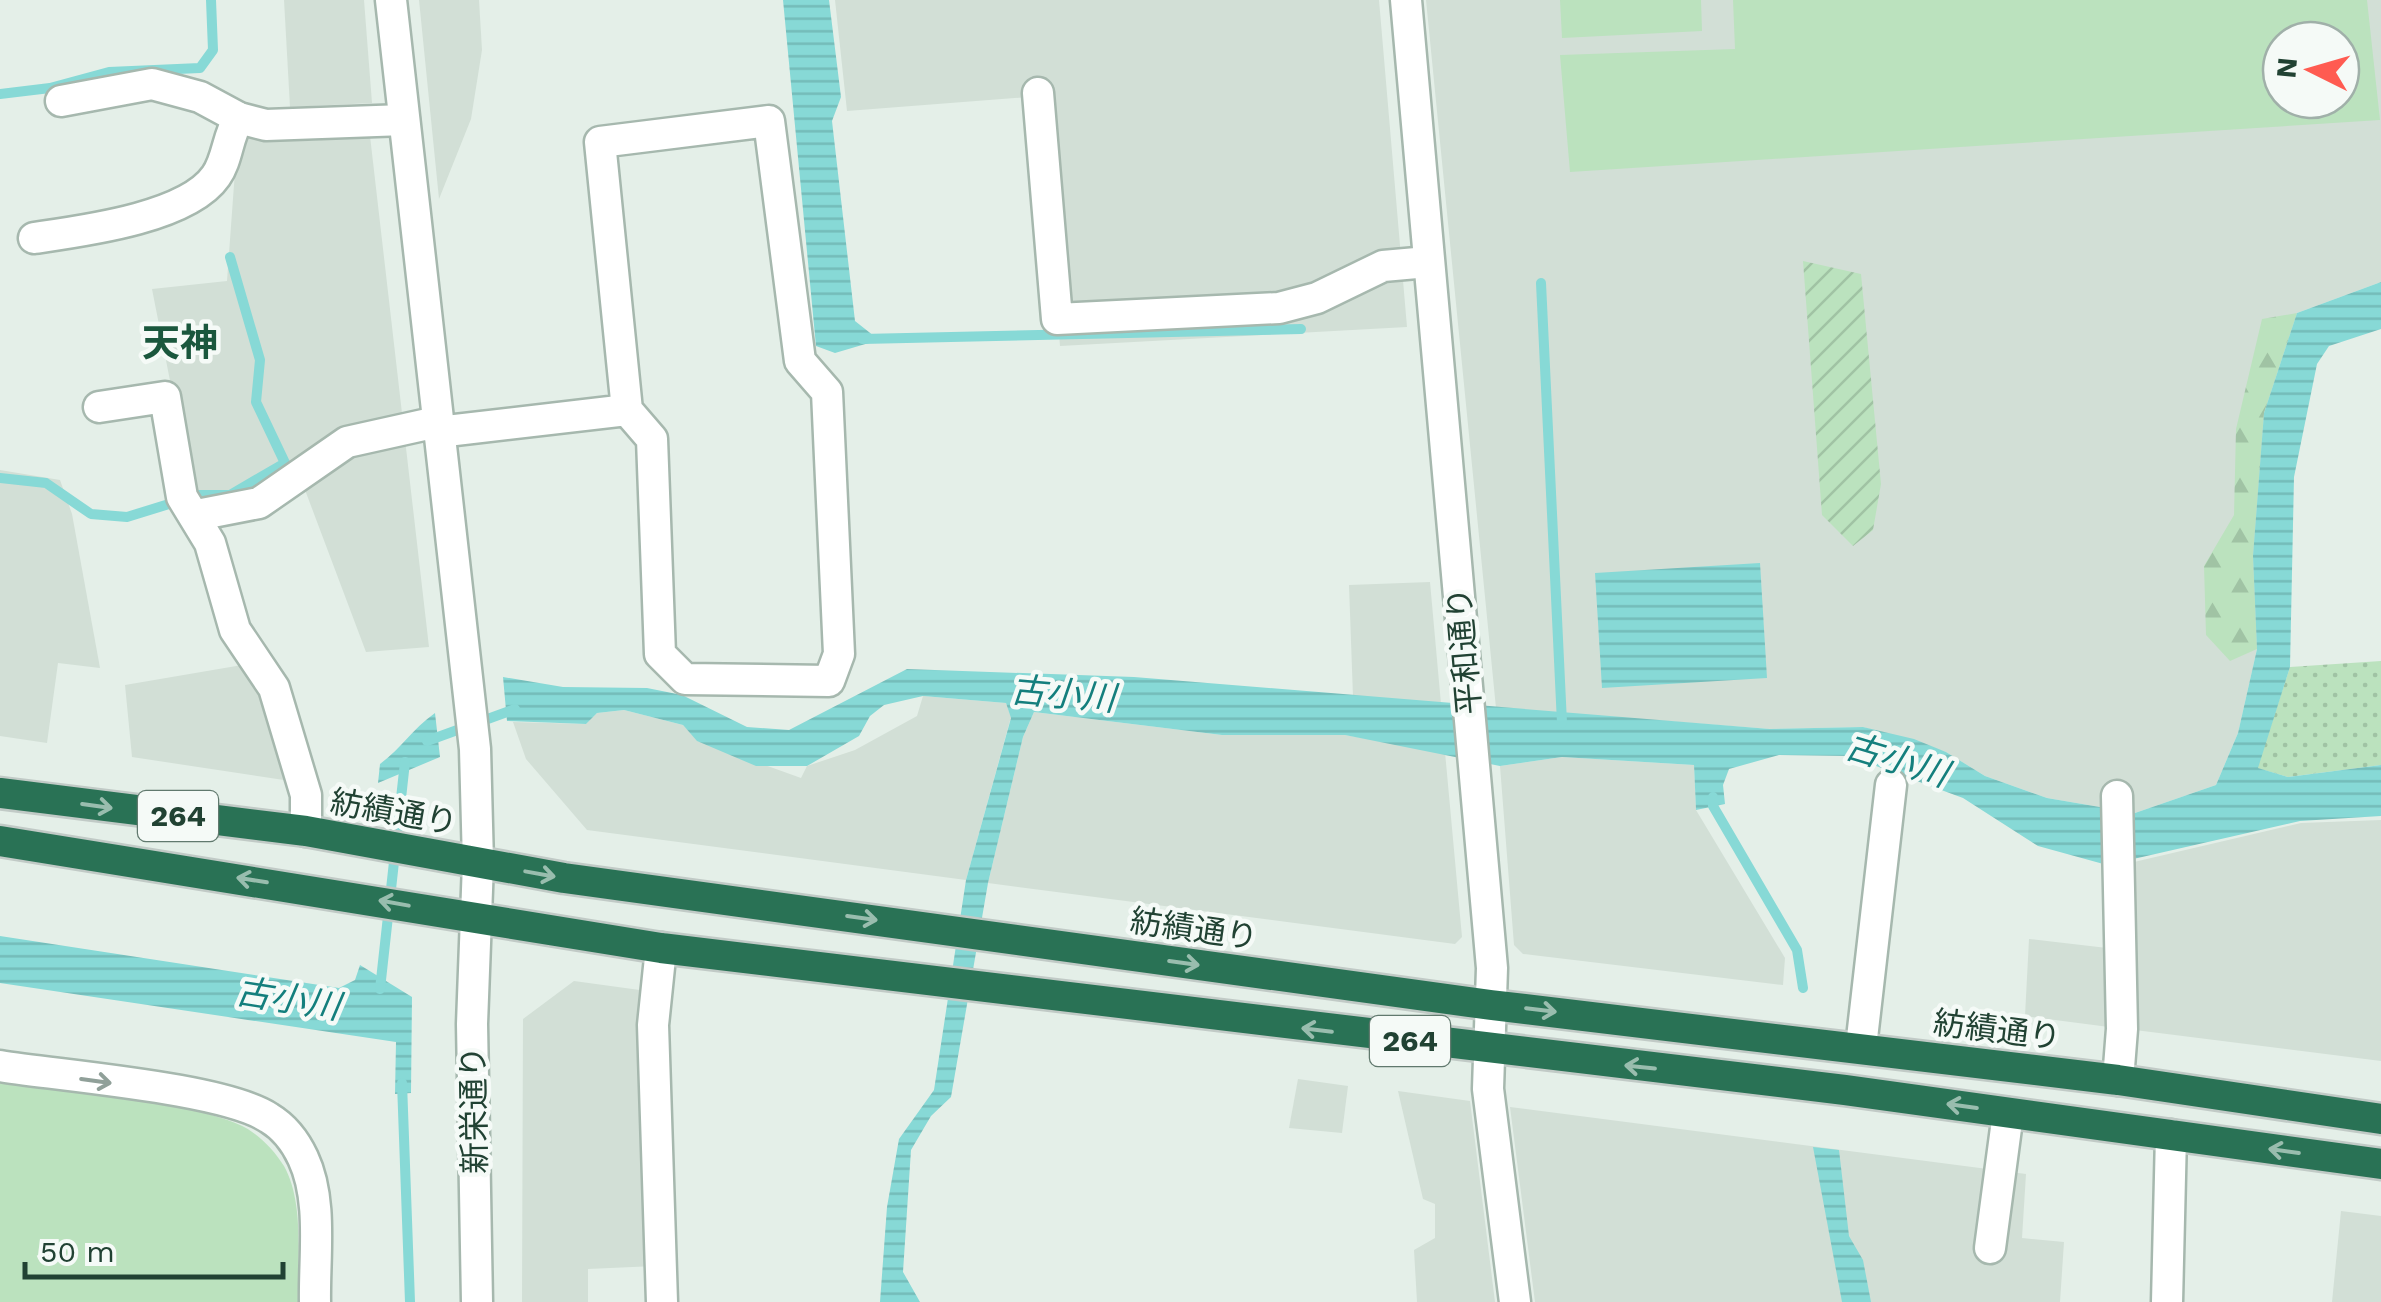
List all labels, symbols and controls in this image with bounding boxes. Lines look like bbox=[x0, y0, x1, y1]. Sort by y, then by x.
north arrow bbox=[2261, 20, 2361, 120]
text: N bbox=[2269, 56, 2304, 80]
district label: 天神 bbox=[142, 321, 218, 365]
street label: 平和通り bbox=[1439, 586, 1489, 716]
water label: 古小川 bbox=[1009, 669, 1121, 720]
water label: 古小川 bbox=[1841, 725, 1957, 797]
street label: 紡績通り bbox=[328, 782, 460, 842]
road number: 264 bbox=[138, 791, 218, 841]
one-way arrow bbox=[80, 797, 112, 816]
one-way arrow bbox=[523, 865, 556, 884]
one-way arrow bbox=[237, 870, 269, 888]
one-way arrow bbox=[378, 893, 411, 912]
street label: 紡績通り bbox=[1128, 901, 1260, 957]
one-way arrow bbox=[845, 909, 877, 928]
one-way arrow bbox=[1167, 954, 1199, 972]
water label: 古小川 bbox=[233, 970, 347, 1029]
one-way arrow bbox=[1524, 1001, 1556, 1020]
street label: 紡績通り bbox=[1931, 1003, 2063, 1057]
road number: 264 bbox=[1370, 1016, 1450, 1066]
one-way arrow bbox=[1301, 1020, 1334, 1038]
street label: 新栄通り bbox=[454, 1046, 494, 1174]
one-way arrow bbox=[1624, 1057, 1656, 1076]
one-way arrow bbox=[80, 1072, 112, 1091]
one-way arrow bbox=[1947, 1097, 1979, 1115]
one-way arrow bbox=[2269, 1141, 2301, 1159]
scale bar bbox=[25, 1217, 282, 1279]
text: 50 m bbox=[40, 1234, 115, 1269]

